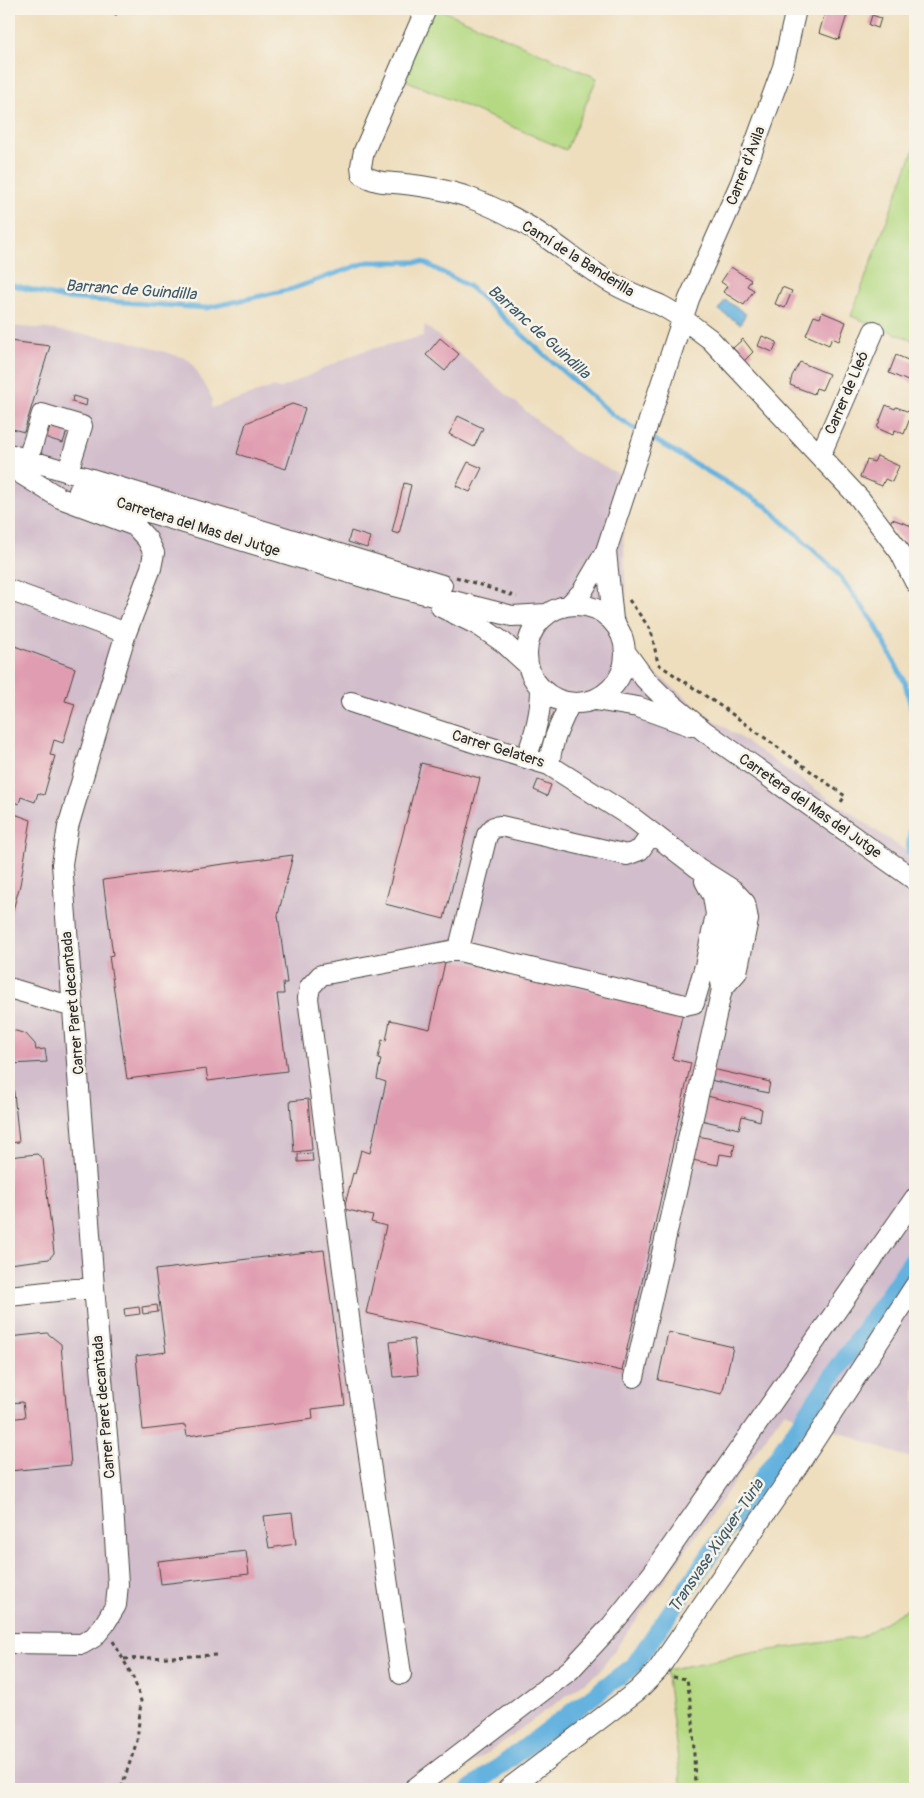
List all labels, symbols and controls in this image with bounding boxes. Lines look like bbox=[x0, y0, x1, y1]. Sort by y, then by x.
street label: Carrer d'Àvila bbox=[722, 124, 770, 208]
street label: Camí de la Banderilla bbox=[518, 217, 638, 301]
water label: Barranc de Guindilla bbox=[65, 275, 199, 305]
water label: Barranc de Guindilla bbox=[484, 281, 596, 384]
street label: Carrer de Lleó bbox=[821, 349, 873, 437]
street label: Carretera del Mas del Jutge bbox=[114, 493, 283, 561]
street label: Carrer Gelaters bbox=[450, 726, 547, 772]
street label: Carretera del Mas del Jutge bbox=[735, 749, 886, 863]
street label: Carrer Paret decantada bbox=[57, 931, 89, 1075]
street label: Carrer Paret decantada bbox=[88, 1335, 120, 1479]
water label: Transvase Xùquer-Tùria bbox=[664, 1474, 769, 1617]

